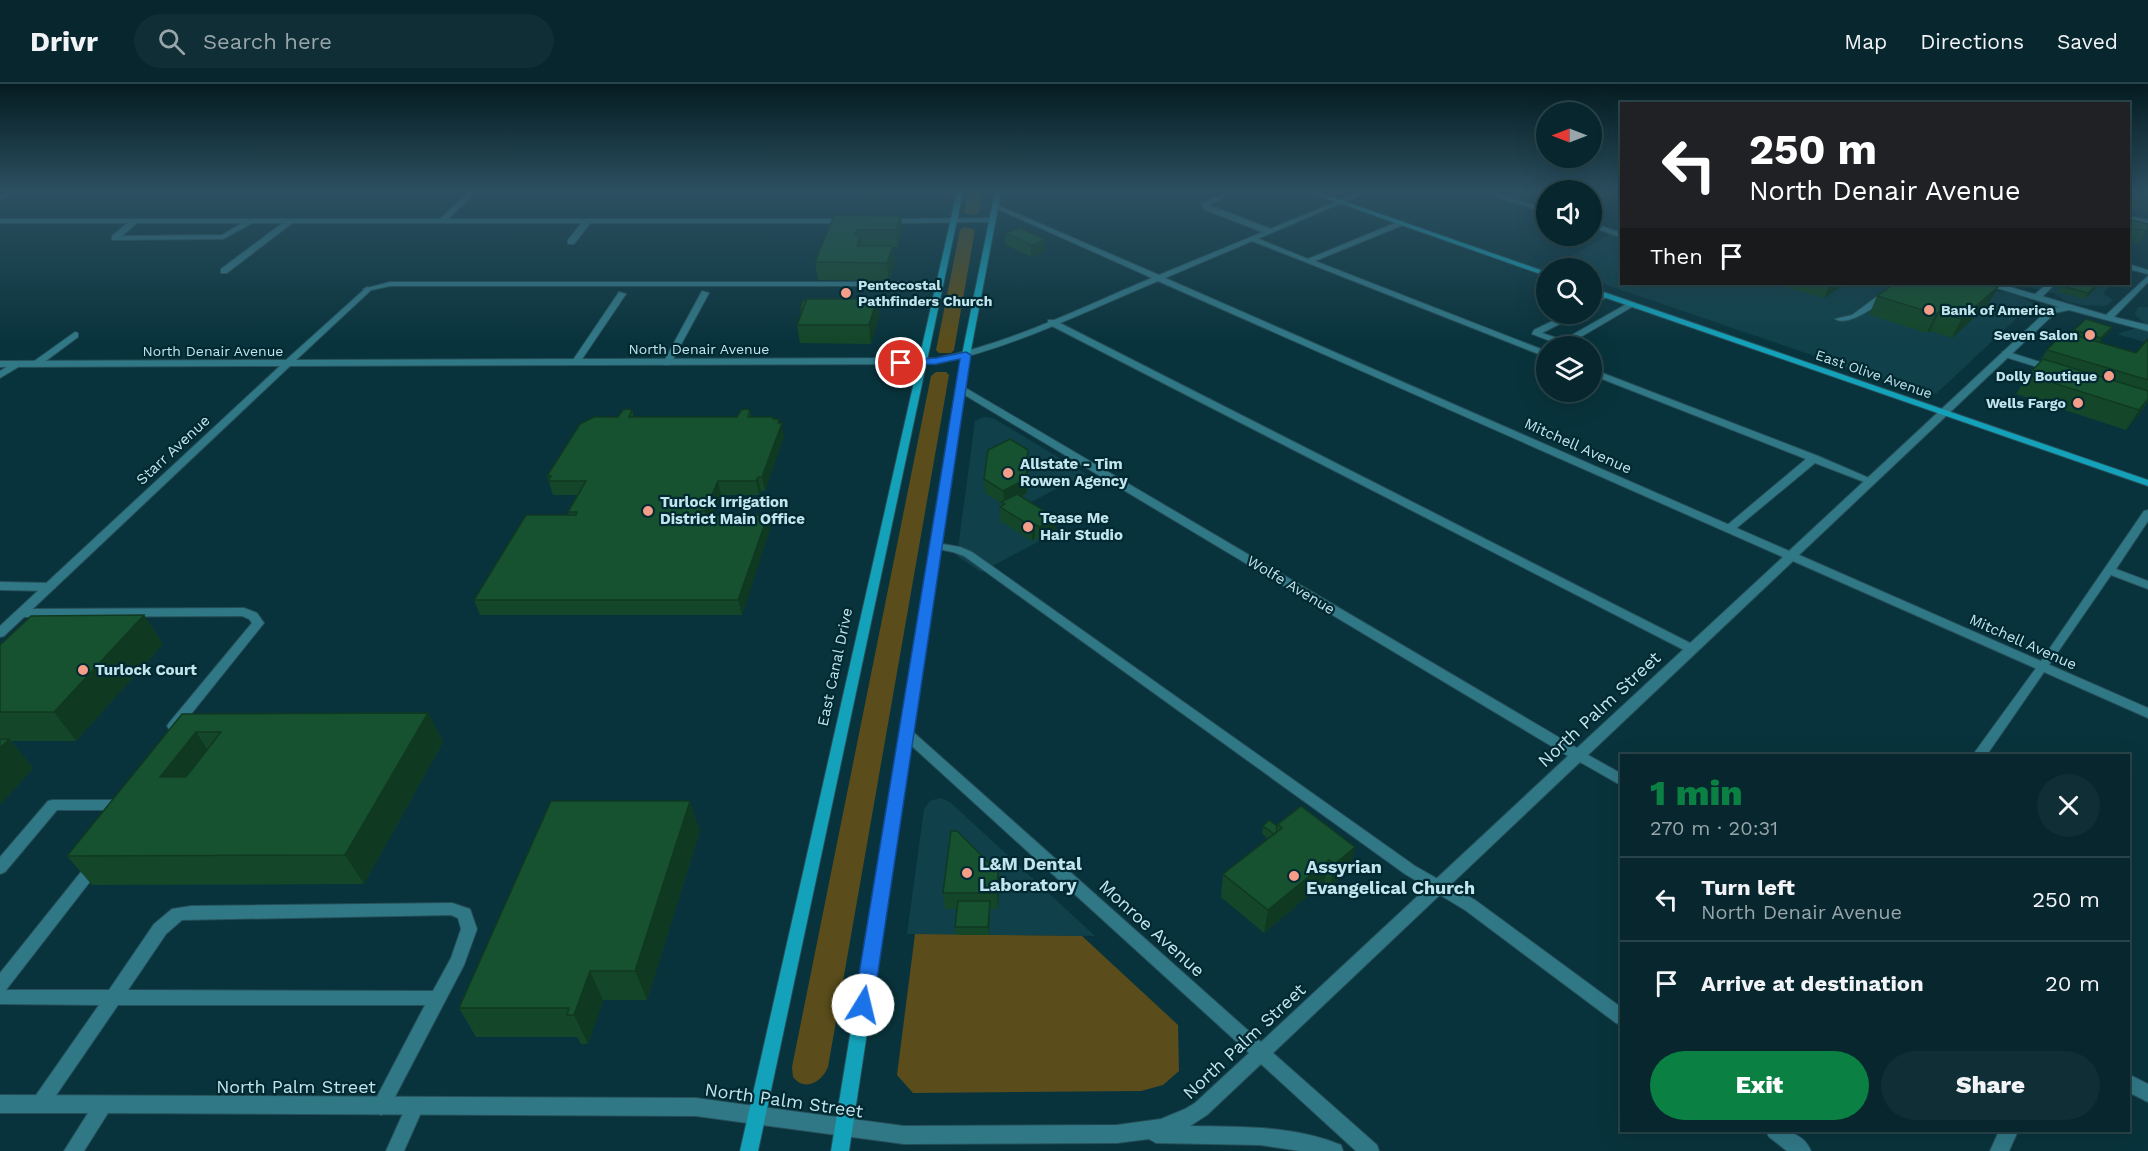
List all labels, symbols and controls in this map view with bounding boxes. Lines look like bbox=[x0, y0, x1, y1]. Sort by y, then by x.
search box bbox=[134, 14, 554, 68]
text: Drivr bbox=[30, 25, 98, 58]
icon: search bbox=[155, 25, 188, 58]
text: Search here bbox=[203, 29, 332, 54]
text: Map bbox=[1844, 29, 1887, 54]
text: Directions bbox=[1920, 29, 2024, 54]
text: Saved bbox=[2057, 29, 2118, 54]
north arrow bbox=[1536, 102, 1602, 168]
map controls bbox=[1536, 102, 1602, 402]
text: 250 m bbox=[1749, 125, 1877, 174]
icon: left bbox=[1650, 126, 1728, 204]
text: North Denair Avenue bbox=[1749, 175, 2021, 207]
button: sound bbox=[1536, 180, 1602, 246]
icon: arrive bbox=[1715, 240, 1748, 273]
text: Then bbox=[1650, 244, 1703, 269]
button: search bbox=[1536, 258, 1602, 324]
place label: Pentecostal Pathfinders Church bbox=[858, 277, 992, 309]
marker: Pentecostal Pathfinders Church bbox=[839, 286, 853, 300]
place label: Bank of America bbox=[1941, 302, 2055, 318]
marker: Bank of America bbox=[1922, 303, 1936, 317]
place label: Seven Salon bbox=[1994, 327, 2078, 343]
marker: Seven Salon bbox=[2083, 328, 2097, 342]
button: layers bbox=[1536, 336, 1602, 402]
pin bbox=[875, 337, 926, 388]
street label: North Denair Avenue bbox=[629, 341, 769, 357]
street label: North Denair Avenue bbox=[143, 343, 283, 359]
icon: arrive bbox=[884, 346, 917, 379]
street label: East Olive Avenue bbox=[1814, 347, 1934, 401]
place label: Dolly Boutique bbox=[1996, 368, 2097, 384]
marker: Dolly Boutique bbox=[2102, 369, 2116, 383]
place label: Wells Fargo bbox=[1986, 395, 2066, 411]
marker: Wells Fargo bbox=[2071, 396, 2085, 410]
street label: Starr Avenue bbox=[133, 411, 213, 489]
street label: Mitchell Avenue bbox=[1522, 414, 1634, 478]
place label: Allstate - Tim Rowen Agency bbox=[1020, 455, 1128, 490]
marker: Allstate - Tim Rowen Agency bbox=[1001, 466, 1015, 480]
place label: Turlock Irrigation District Main Office bbox=[660, 493, 805, 528]
marker: Turlock Irrigation District Main Office bbox=[641, 504, 655, 518]
place label: Tease Me Hair Studio bbox=[1040, 509, 1123, 544]
marker: Tease Me Hair Studio bbox=[1021, 520, 1035, 534]
street label: Wolfe Avenue bbox=[1244, 552, 1338, 618]
street label: East Canal Drive bbox=[814, 606, 856, 728]
street label: Mitchell Avenue bbox=[1967, 610, 2079, 674]
street label: North Palm Street bbox=[1533, 647, 1665, 771]
place label: Turlock Court bbox=[95, 661, 197, 679]
marker: Turlock Court bbox=[76, 663, 90, 677]
text: 1 min bbox=[1650, 772, 1743, 814]
button: close bbox=[2037, 774, 2100, 837]
text: 270 m · 20:31 bbox=[1650, 816, 1778, 840]
place label: L&M Dental Laboratory bbox=[979, 853, 1082, 895]
place label: Assyrian Evangelical Church bbox=[1306, 856, 1475, 898]
marker: L&M Dental Laboratory bbox=[960, 866, 974, 880]
marker: Assyrian Evangelical Church bbox=[1287, 869, 1301, 883]
street label: Monroe Avenue bbox=[1095, 875, 1209, 981]
text: Turn left bbox=[1701, 875, 1795, 900]
icon: left bbox=[1650, 883, 1683, 916]
text: 250 m bbox=[2032, 887, 2100, 912]
text: North Denair Avenue bbox=[1701, 900, 1902, 924]
icon: arrive bbox=[1650, 967, 1683, 1000]
text: Arrive at destination bbox=[1701, 971, 1924, 996]
text: 20 m bbox=[2045, 971, 2100, 996]
position arrow bbox=[831, 973, 895, 1037]
street label: North Palm Street bbox=[1178, 979, 1310, 1103]
button: Exit bbox=[1650, 1051, 1869, 1120]
button: Share bbox=[1881, 1051, 2100, 1120]
street label: North Palm Street bbox=[216, 1076, 376, 1097]
street label: North Palm Street bbox=[703, 1078, 865, 1122]

